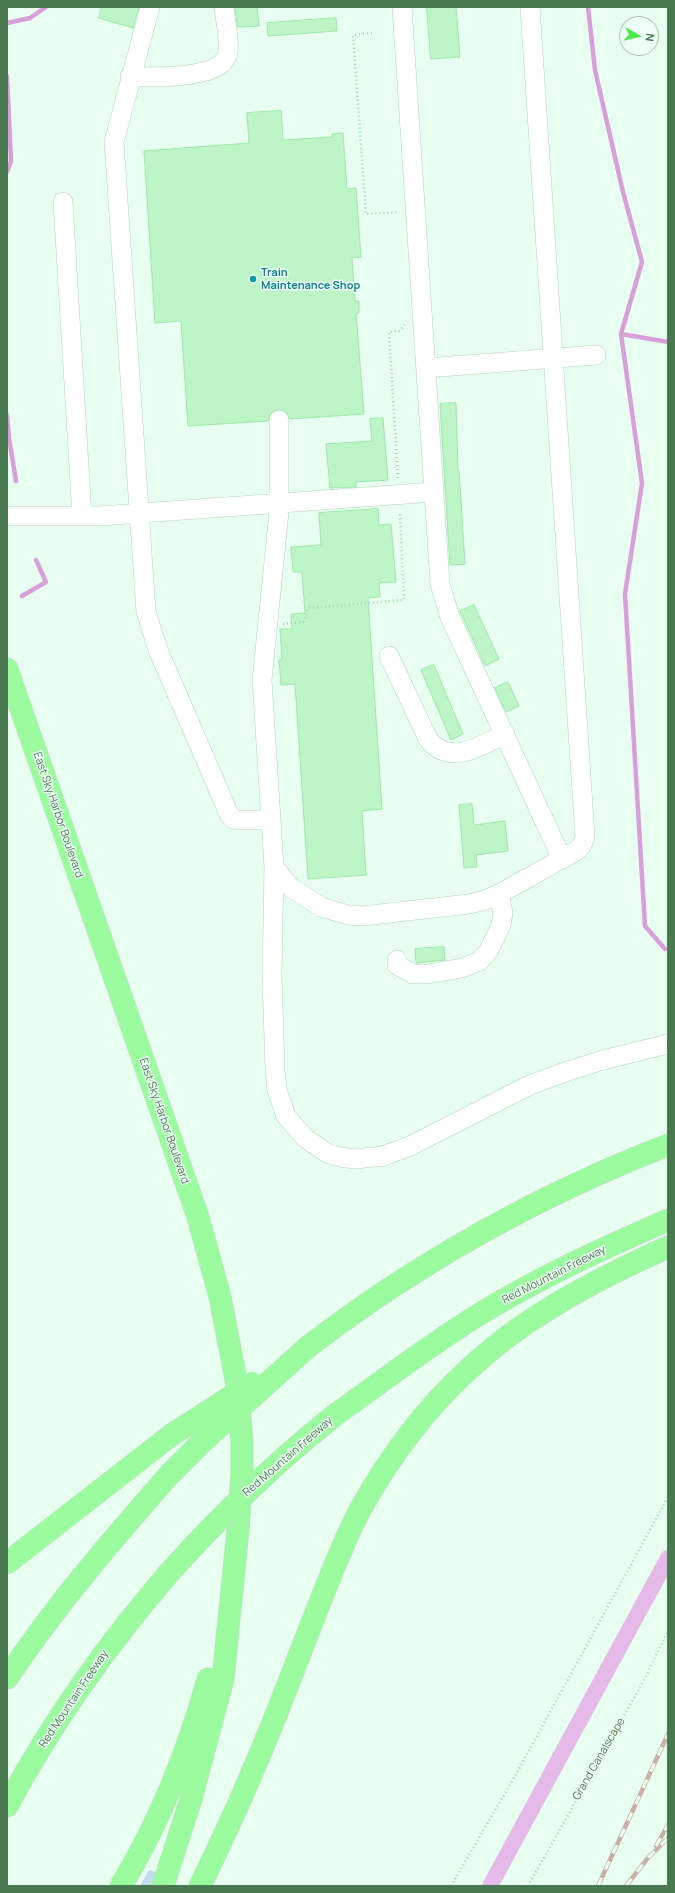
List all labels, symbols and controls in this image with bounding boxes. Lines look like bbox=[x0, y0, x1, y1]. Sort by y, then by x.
north arrow bbox=[619, 16, 659, 56]
text: N bbox=[642, 33, 658, 43]
place label: Train Maintenance Shop bbox=[261, 266, 360, 292]
marker: Train Maintenance Shop bbox=[248, 274, 258, 284]
street label: East Sky Harbor Boulevard bbox=[30, 750, 86, 880]
street label: East Sky Harbor Boulevard bbox=[136, 1056, 192, 1186]
street label: Red Mountain Freeway bbox=[500, 1243, 608, 1307]
street label: Red Mountain Freeway bbox=[240, 1414, 336, 1500]
street label: Red Mountain Freeway bbox=[37, 1648, 111, 1750]
street label: Grand Canalscape bbox=[570, 1715, 628, 1803]

